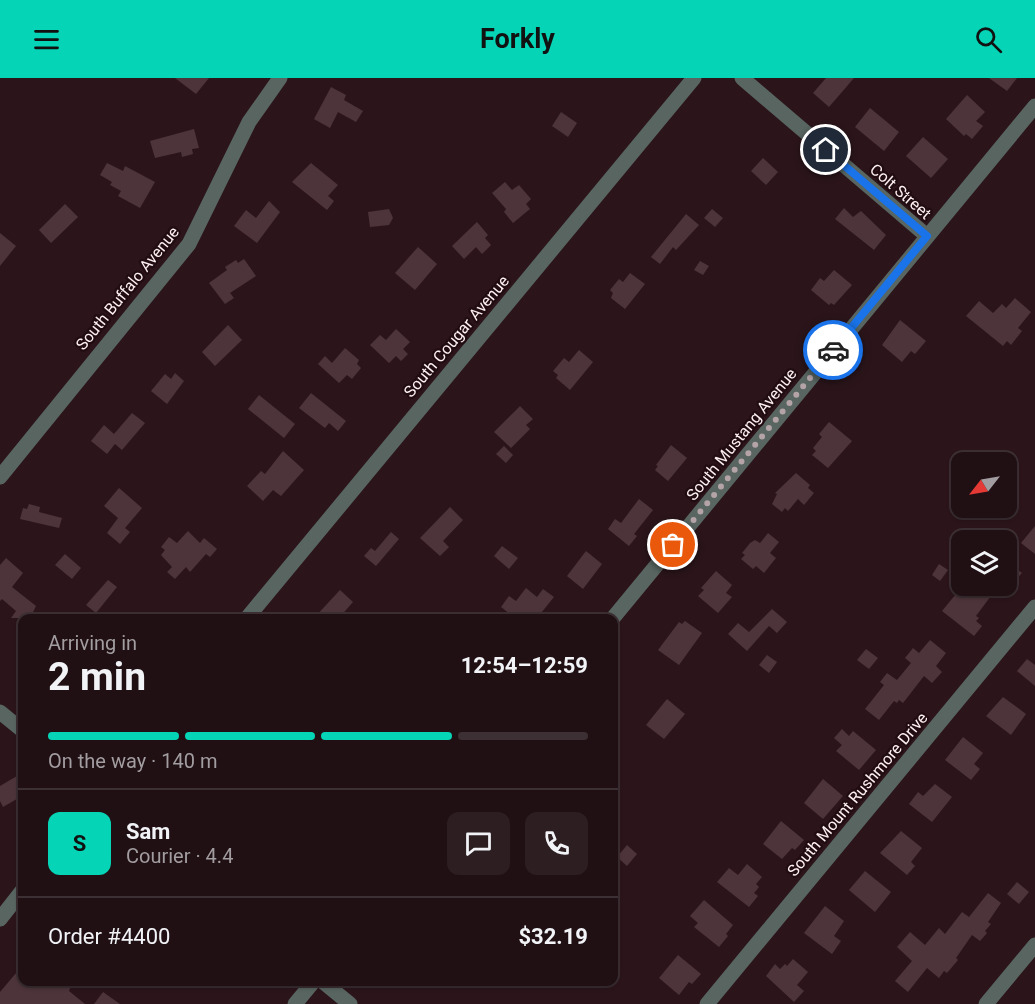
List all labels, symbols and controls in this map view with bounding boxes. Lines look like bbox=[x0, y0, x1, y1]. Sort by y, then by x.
icon: menu bbox=[30, 23, 63, 56]
text: Forkly bbox=[480, 23, 555, 55]
icon: search bbox=[972, 23, 1005, 56]
pin bbox=[800, 124, 851, 175]
icon: home bbox=[809, 133, 842, 166]
street label: Colt Street bbox=[866, 160, 935, 223]
street label: South Buffalo Avenue bbox=[72, 223, 183, 354]
street label: South Cougar Avenue bbox=[400, 272, 513, 401]
courier bbox=[803, 320, 863, 380]
icon: car bbox=[817, 334, 850, 367]
street label: South Mustang Avenue bbox=[682, 364, 801, 504]
north arrow bbox=[951, 452, 1017, 518]
map controls bbox=[951, 452, 1017, 596]
pin bbox=[647, 519, 698, 570]
icon: bag bbox=[656, 528, 689, 561]
button: layers bbox=[951, 530, 1017, 596]
text: Arriving in bbox=[48, 631, 137, 655]
text: 12:54–12:59 bbox=[461, 653, 588, 678]
text: 2 min bbox=[48, 654, 146, 700]
street label: South Mount Rushmore Drive bbox=[783, 709, 932, 880]
text: On the way · 140 m bbox=[48, 749, 217, 773]
button: chat bbox=[447, 812, 510, 875]
button: phone bbox=[525, 812, 588, 875]
text: Sam bbox=[126, 819, 170, 844]
text: S bbox=[73, 831, 86, 856]
text: Courier · 4.4 bbox=[126, 844, 233, 868]
text: Order #4400 bbox=[48, 924, 170, 949]
text: $32.19 bbox=[519, 924, 588, 949]

